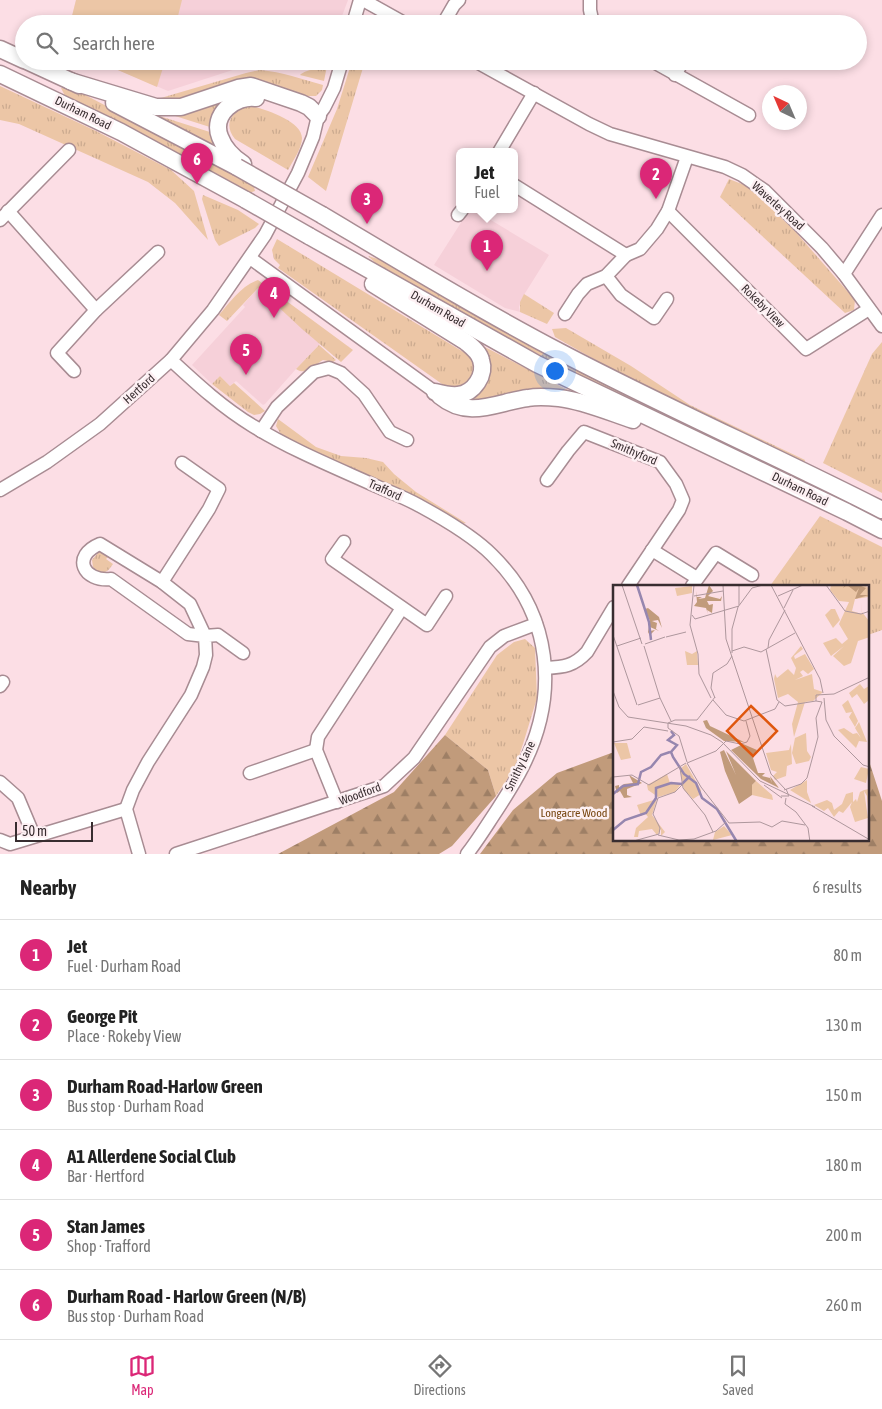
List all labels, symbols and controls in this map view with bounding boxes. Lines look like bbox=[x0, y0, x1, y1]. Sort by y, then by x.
search box bbox=[15, 15, 867, 70]
icon: search bbox=[33, 29, 61, 57]
text: Search here bbox=[73, 32, 155, 54]
north arrow bbox=[762, 85, 807, 130]
street label: Durham Road bbox=[53, 93, 113, 133]
pin: 6 bbox=[181, 143, 213, 184]
popup bbox=[456, 148, 518, 213]
pin: 2 bbox=[640, 158, 672, 199]
text: Jet bbox=[474, 161, 494, 183]
street label: Waverley Road bbox=[749, 179, 807, 233]
pin: 3 bbox=[351, 183, 383, 224]
text: Fuel bbox=[474, 183, 500, 201]
pin: 1 bbox=[471, 230, 503, 271]
pin: 4 bbox=[258, 277, 290, 318]
street label: Rokeby View bbox=[738, 281, 788, 331]
street label: Durham Road bbox=[408, 288, 468, 330]
pin: 5 bbox=[230, 334, 262, 375]
your location bbox=[542, 358, 568, 384]
street label: Hertford bbox=[120, 371, 158, 407]
street label: Smithyford bbox=[609, 436, 659, 468]
street label: Durham Road bbox=[770, 469, 830, 509]
street label: Trafford bbox=[366, 477, 404, 503]
inset map bbox=[613, 585, 870, 842]
street label: Smithy Lane bbox=[502, 739, 538, 793]
street label: Woodford bbox=[337, 780, 383, 808]
park label: Longacre Wood bbox=[541, 806, 608, 820]
scale bar bbox=[15, 819, 92, 842]
text: 50 m bbox=[22, 823, 47, 839]
text: Nearby bbox=[20, 875, 76, 899]
text: 6 results bbox=[812, 878, 862, 896]
text: Jet bbox=[67, 935, 87, 957]
text: 1 bbox=[32, 946, 40, 964]
text: 80 m bbox=[833, 946, 862, 964]
text: Fuel · Durham Road bbox=[67, 957, 181, 975]
text: George Pit bbox=[67, 1005, 138, 1027]
text: 2 bbox=[32, 1016, 40, 1034]
text: 130 m bbox=[826, 1016, 862, 1034]
text: Place · Rokeby View bbox=[67, 1027, 181, 1045]
text: Durham Road-Harlow Green bbox=[67, 1075, 263, 1097]
text: 3 bbox=[32, 1086, 40, 1104]
text: 150 m bbox=[826, 1086, 862, 1104]
text: Bus stop · Durham Road bbox=[67, 1097, 204, 1115]
text: A1 Allerdene Social Club bbox=[67, 1145, 236, 1167]
text: 4 bbox=[32, 1156, 40, 1174]
text: 180 m bbox=[826, 1156, 862, 1174]
text: Bar · Hertford bbox=[67, 1167, 145, 1185]
text: Stan James bbox=[67, 1215, 145, 1237]
text: 5 bbox=[32, 1226, 40, 1244]
text: 200 m bbox=[826, 1226, 862, 1244]
text: Shop · Trafford bbox=[67, 1237, 151, 1255]
text: Durham Road - Harlow Green (N/B) bbox=[67, 1285, 306, 1307]
text: 6 bbox=[32, 1296, 40, 1314]
text: 260 m bbox=[826, 1296, 862, 1314]
text: Bus stop · Durham Road bbox=[67, 1307, 204, 1325]
tab: Map bbox=[128, 1352, 156, 1398]
tab: Directions bbox=[413, 1352, 466, 1398]
tab: Saved bbox=[723, 1352, 754, 1398]

